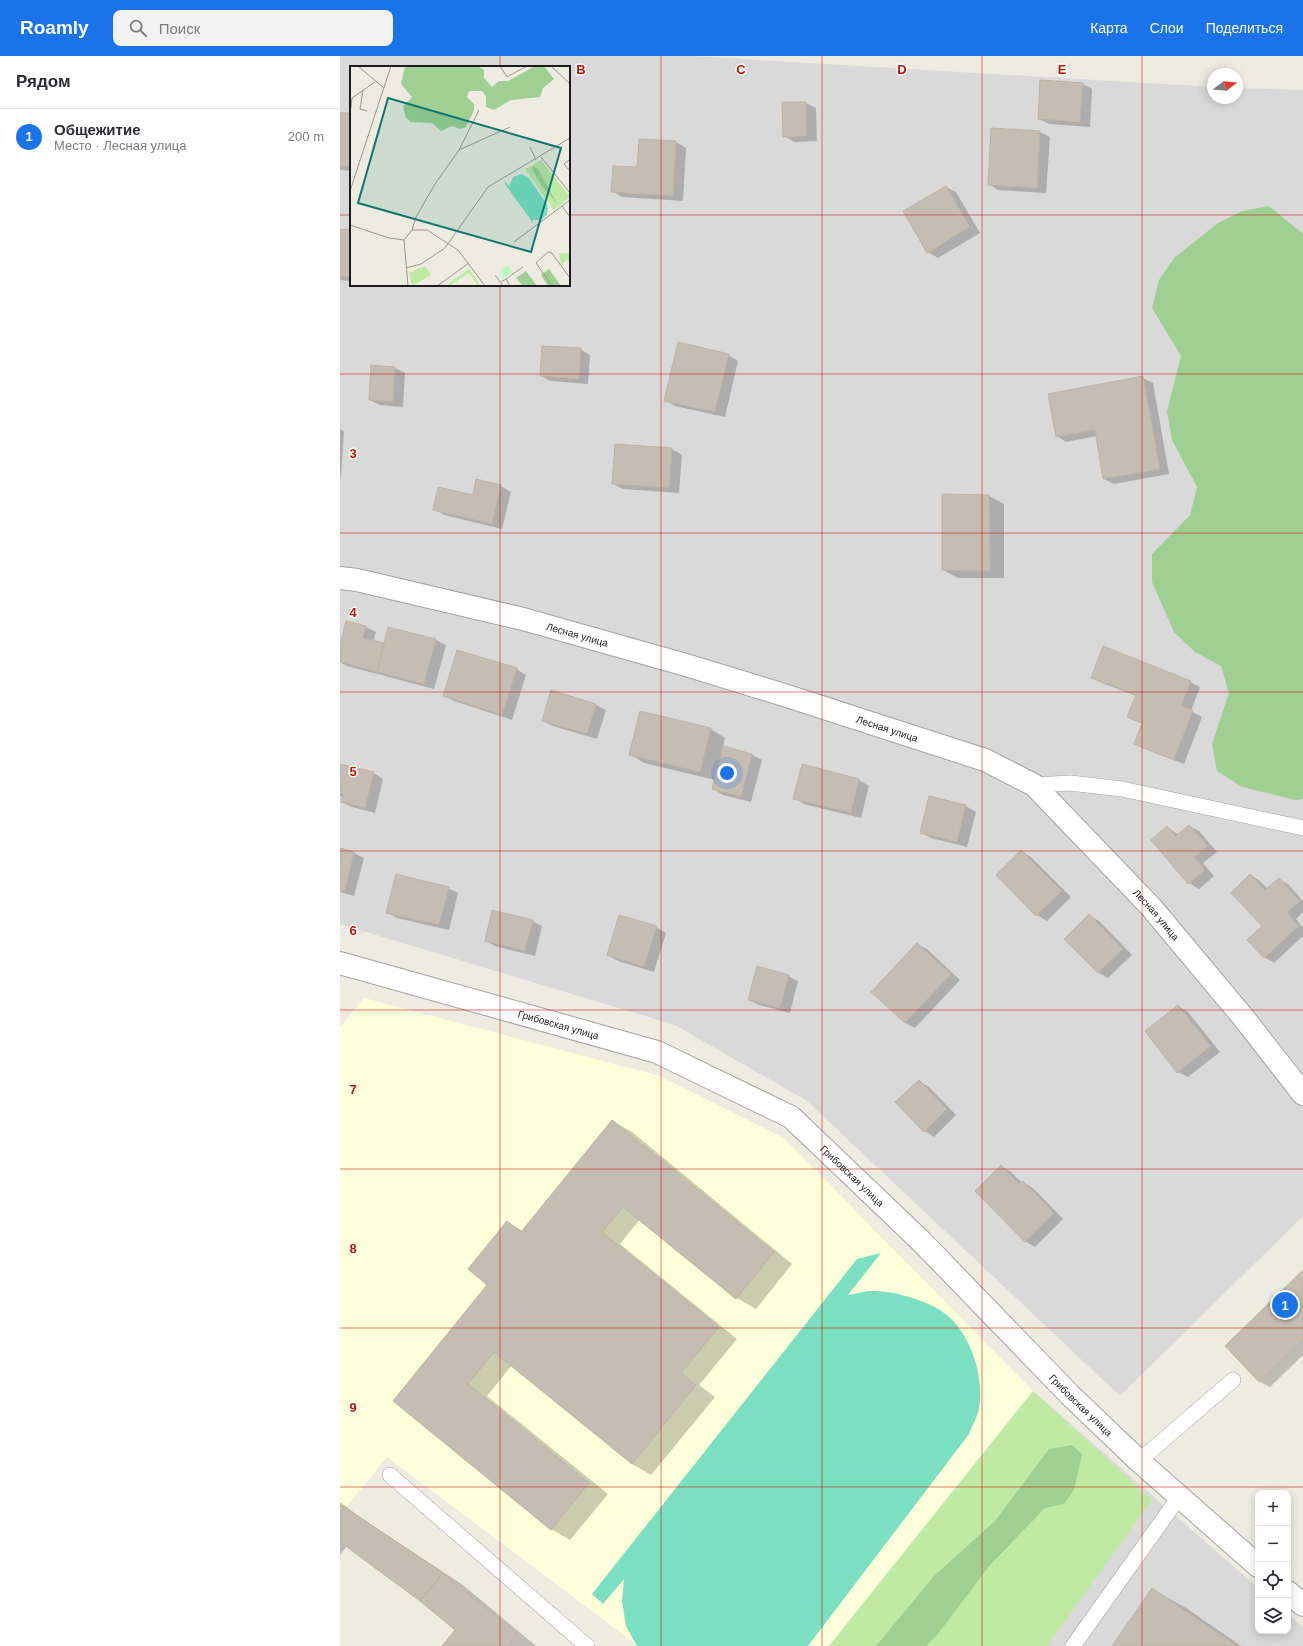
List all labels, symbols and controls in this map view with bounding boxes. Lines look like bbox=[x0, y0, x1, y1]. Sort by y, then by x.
search box bbox=[113, 10, 393, 46]
text: Roamly bbox=[20, 17, 89, 38]
icon: search bbox=[127, 17, 149, 39]
text: Поиск bbox=[159, 20, 200, 37]
text: Карта bbox=[1090, 20, 1128, 36]
text: Слои bbox=[1150, 20, 1184, 36]
text: Поделиться bbox=[1206, 20, 1283, 36]
text: B bbox=[576, 62, 586, 77]
text: C bbox=[736, 62, 746, 77]
text: D bbox=[897, 62, 907, 77]
text: E bbox=[1058, 62, 1067, 77]
inset map bbox=[350, 66, 570, 286]
north arrow bbox=[1207, 68, 1243, 104]
text: Рядом bbox=[16, 72, 71, 91]
text: Общежитие bbox=[54, 121, 141, 138]
text: 1 bbox=[25, 129, 33, 144]
text: 200 m bbox=[288, 129, 324, 144]
text: Место · Лесная улица bbox=[54, 138, 186, 153]
text: 3 bbox=[349, 446, 357, 461]
text: 4 bbox=[349, 605, 357, 620]
street label: Лесная улица bbox=[545, 621, 610, 649]
street label: Лесная улица bbox=[855, 714, 920, 744]
your location bbox=[717, 763, 737, 783]
text: 5 bbox=[349, 764, 357, 779]
street label: Лесная улица bbox=[1131, 887, 1182, 943]
text: 6 bbox=[349, 923, 357, 938]
street label: Грибовская улица bbox=[517, 1008, 600, 1042]
text: 7 bbox=[349, 1082, 357, 1097]
street label: Грибовская улица bbox=[818, 1143, 886, 1209]
text: 8 bbox=[349, 1241, 357, 1256]
pin: 1 bbox=[1272, 1290, 1298, 1320]
street label: Грибовская улица bbox=[1047, 1372, 1115, 1439]
text: 9 bbox=[349, 1400, 357, 1415]
map controls bbox=[1255, 1490, 1291, 1634]
button: + bbox=[1255, 1490, 1291, 1526]
button: − bbox=[1255, 1526, 1291, 1562]
button: locate bbox=[1255, 1562, 1291, 1598]
button: layers bbox=[1255, 1598, 1291, 1634]

